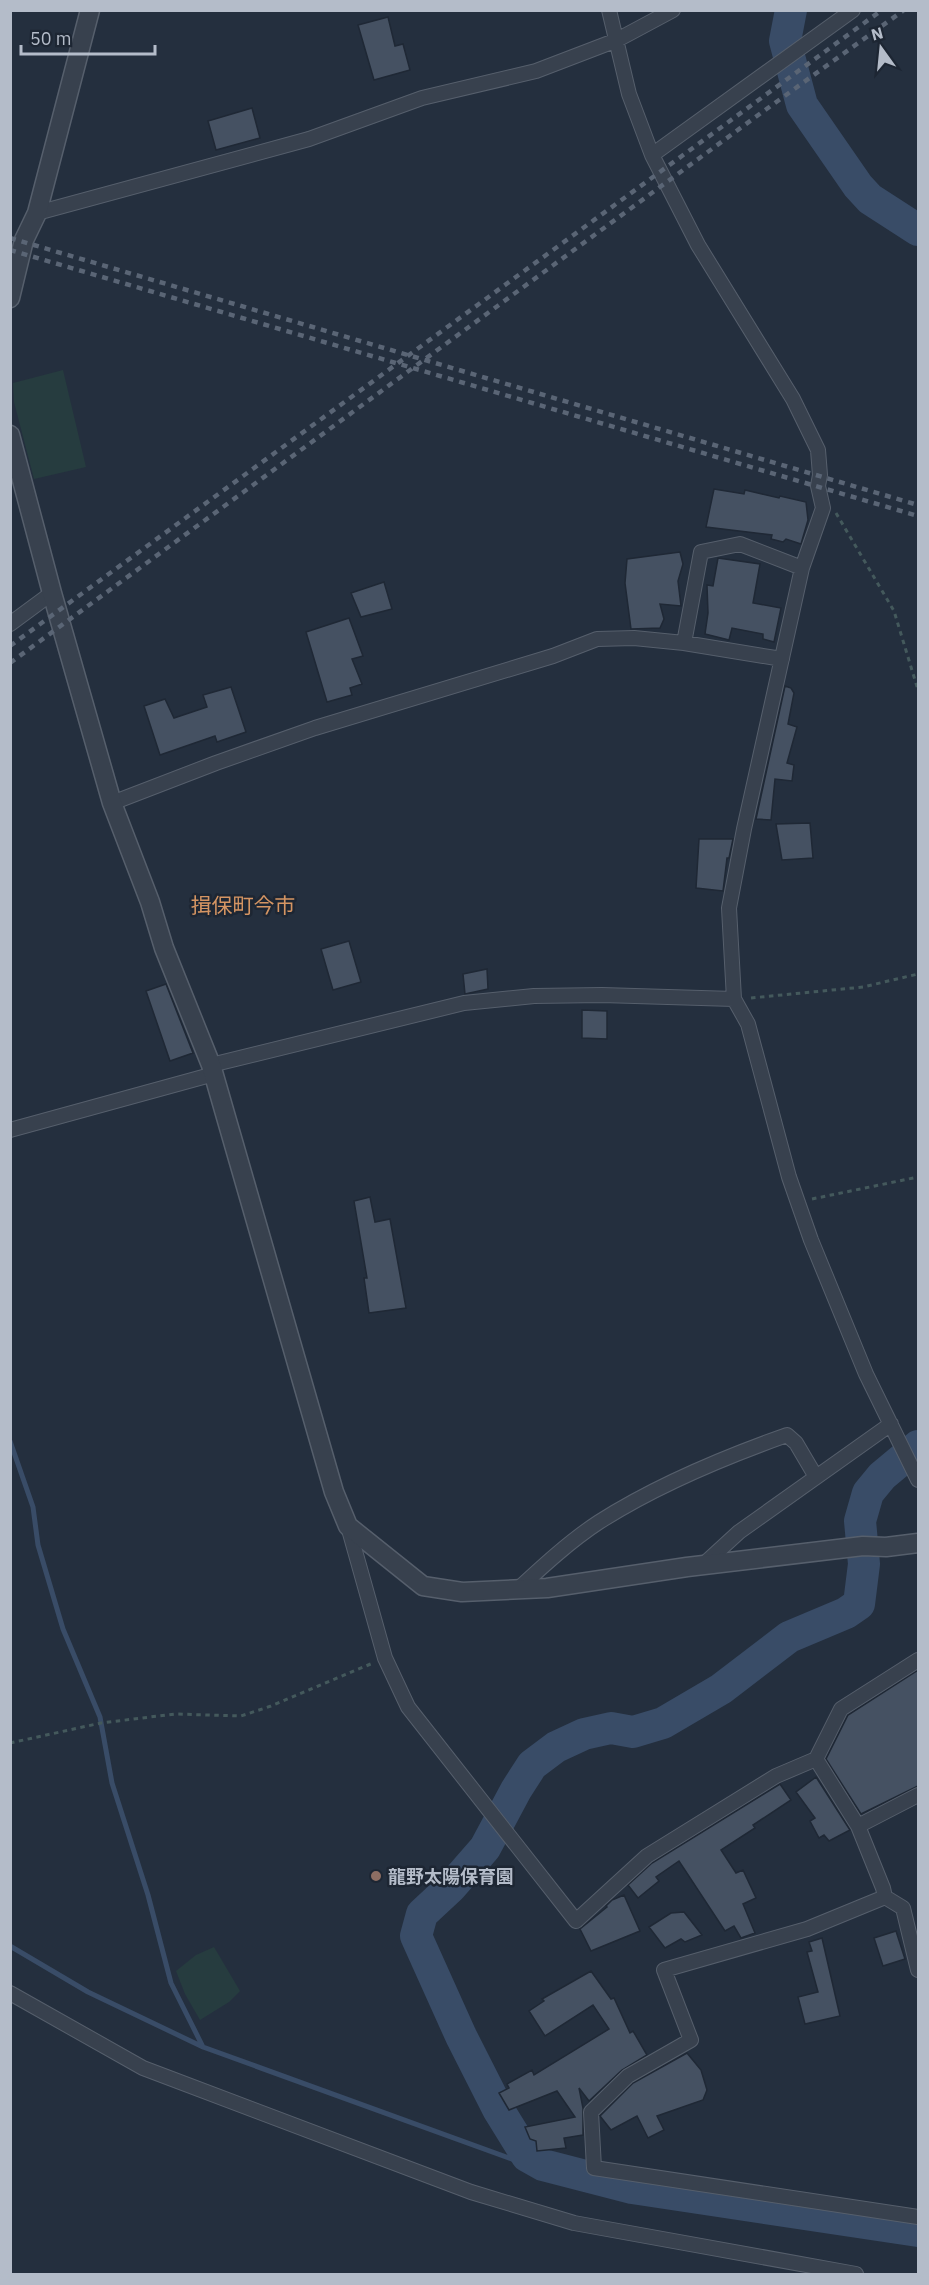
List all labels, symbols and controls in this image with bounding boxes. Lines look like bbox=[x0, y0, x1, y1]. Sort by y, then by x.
scale bar bbox=[21, 18, 154, 56]
north arrow bbox=[851, 18, 911, 78]
text: N bbox=[869, 22, 885, 45]
text: 50 m bbox=[30, 27, 72, 50]
district label: 揖保町今市 bbox=[191, 891, 296, 919]
place label: 龍野太陽保育園 bbox=[388, 1865, 514, 1888]
marker: 龍野太陽保育園 bbox=[369, 1869, 383, 1883]

